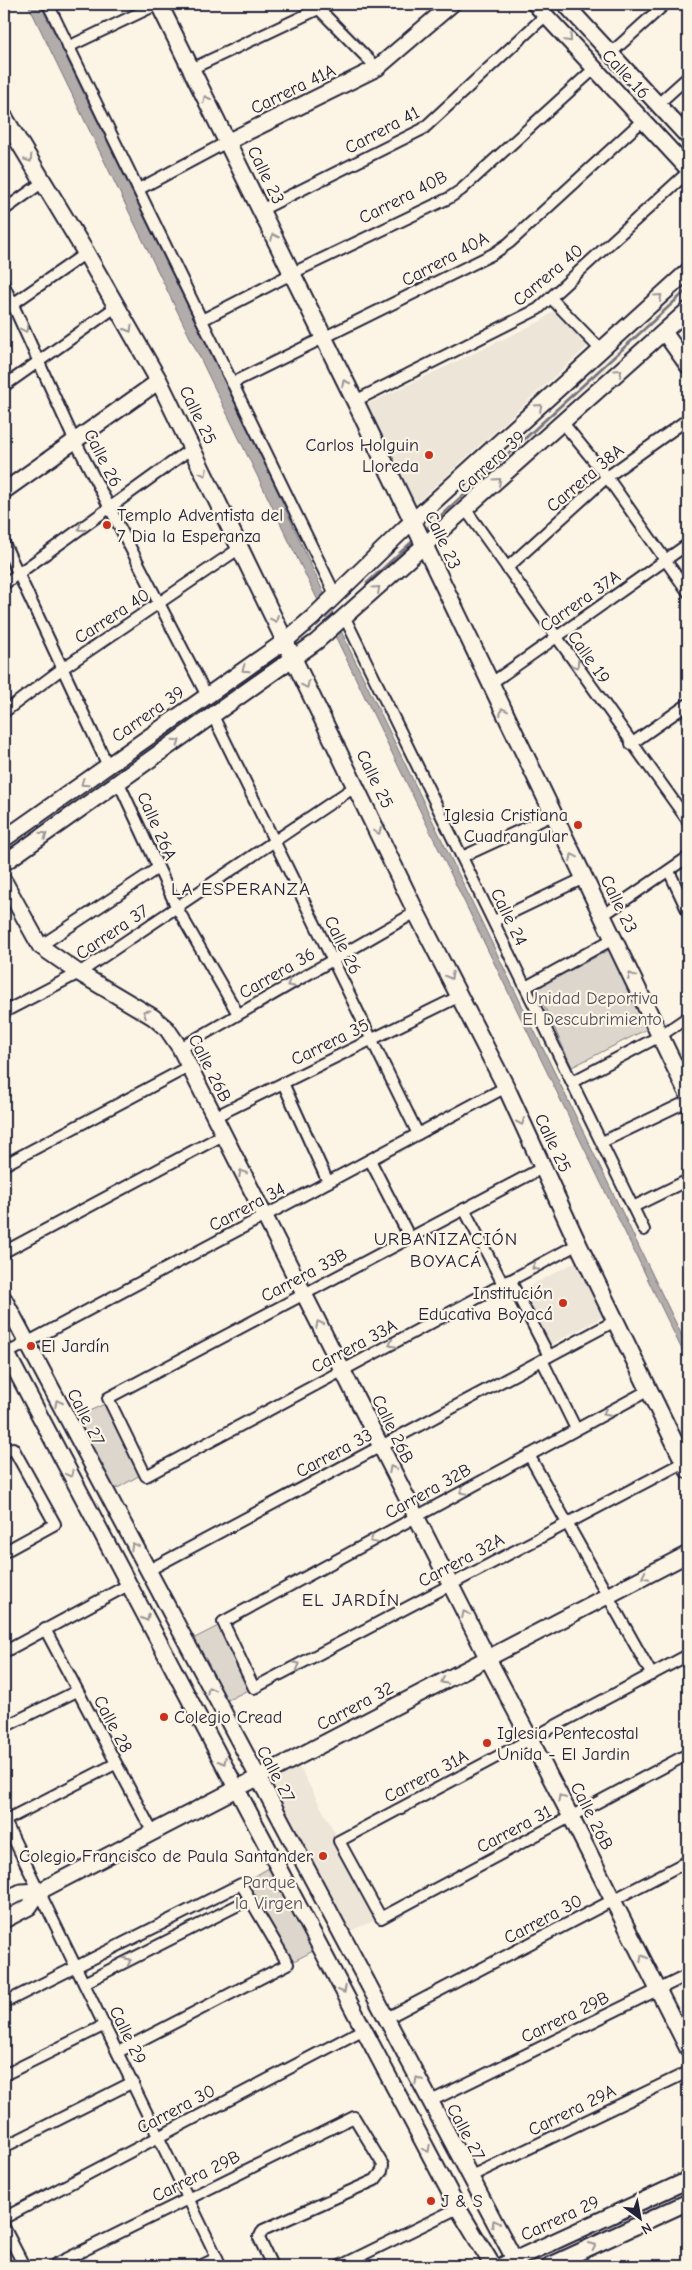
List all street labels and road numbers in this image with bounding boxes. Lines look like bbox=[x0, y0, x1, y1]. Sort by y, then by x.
street label: Calle 16 bbox=[597, 45, 654, 103]
street label: Carrera 41A bbox=[247, 60, 339, 119]
street label: Carrera 41 bbox=[341, 102, 423, 159]
street label: Calle 23 bbox=[243, 143, 289, 208]
street label: Carrera 40B bbox=[356, 166, 451, 229]
street label: Carrera 40A bbox=[398, 228, 492, 291]
street label: Carrera 40 bbox=[509, 240, 588, 311]
street label: Calle 25 bbox=[174, 383, 221, 448]
street label: Calle 26 bbox=[79, 426, 126, 491]
street label: Carrera 39 bbox=[453, 426, 530, 498]
street label: Carrera 38A bbox=[542, 440, 628, 517]
street label: Calle 23 bbox=[420, 508, 465, 573]
street label: Carrera 37A bbox=[536, 566, 625, 637]
street label: Carrera 40 bbox=[71, 584, 154, 648]
street label: Calle 19 bbox=[563, 627, 614, 688]
street label: Carrera 39 bbox=[108, 682, 189, 747]
street label: Calle 25 bbox=[351, 747, 398, 812]
street label: Calle 26A bbox=[132, 789, 181, 864]
street label: Calle 23 bbox=[596, 872, 642, 937]
street label: Calle 24 bbox=[486, 885, 531, 949]
street label: Carrera 37 bbox=[72, 900, 153, 964]
street label: Calle 26 bbox=[319, 913, 366, 978]
street label: Carrera 36 bbox=[236, 943, 319, 1004]
street label: Carrera 35 bbox=[288, 1015, 373, 1070]
street label: Calle 26B bbox=[183, 1031, 236, 1106]
street label: Calle 25 bbox=[530, 1110, 575, 1176]
street label: Carrera 34 bbox=[206, 1179, 289, 1236]
street label: Carrera 33B bbox=[257, 1244, 351, 1307]
street label: Carrera 33A bbox=[308, 1315, 401, 1378]
street label: Calle 27 bbox=[62, 1385, 109, 1450]
street label: Calle 26B bbox=[367, 1392, 418, 1467]
street label: Carrera 33 bbox=[292, 1425, 376, 1482]
street label: Carrera 32B bbox=[382, 1459, 475, 1524]
street label: Carrera 32A bbox=[415, 1529, 508, 1592]
street label: Carrera 32 bbox=[313, 1677, 397, 1735]
street label: Calle 28 bbox=[89, 1692, 136, 1757]
street label: Calle 27 bbox=[252, 1742, 299, 1807]
street label: Carrera 31A bbox=[381, 1746, 472, 1807]
street label: Calle 26B bbox=[565, 1779, 618, 1854]
street label: Carrera 31 bbox=[473, 1801, 555, 1858]
street label: Carrera 30 bbox=[501, 1890, 586, 1949]
street label: Carrera 29B bbox=[518, 1987, 613, 2048]
street label: Calle 29 bbox=[104, 2003, 151, 2068]
street label: Carrera 30 bbox=[134, 2080, 219, 2139]
street label: Carrera 29A bbox=[525, 2080, 619, 2141]
street label: Calle 27 bbox=[442, 2100, 489, 2165]
street label: Carrera 29B bbox=[149, 2146, 244, 2207]
street label: Carrera 29 bbox=[518, 2191, 603, 2246]

